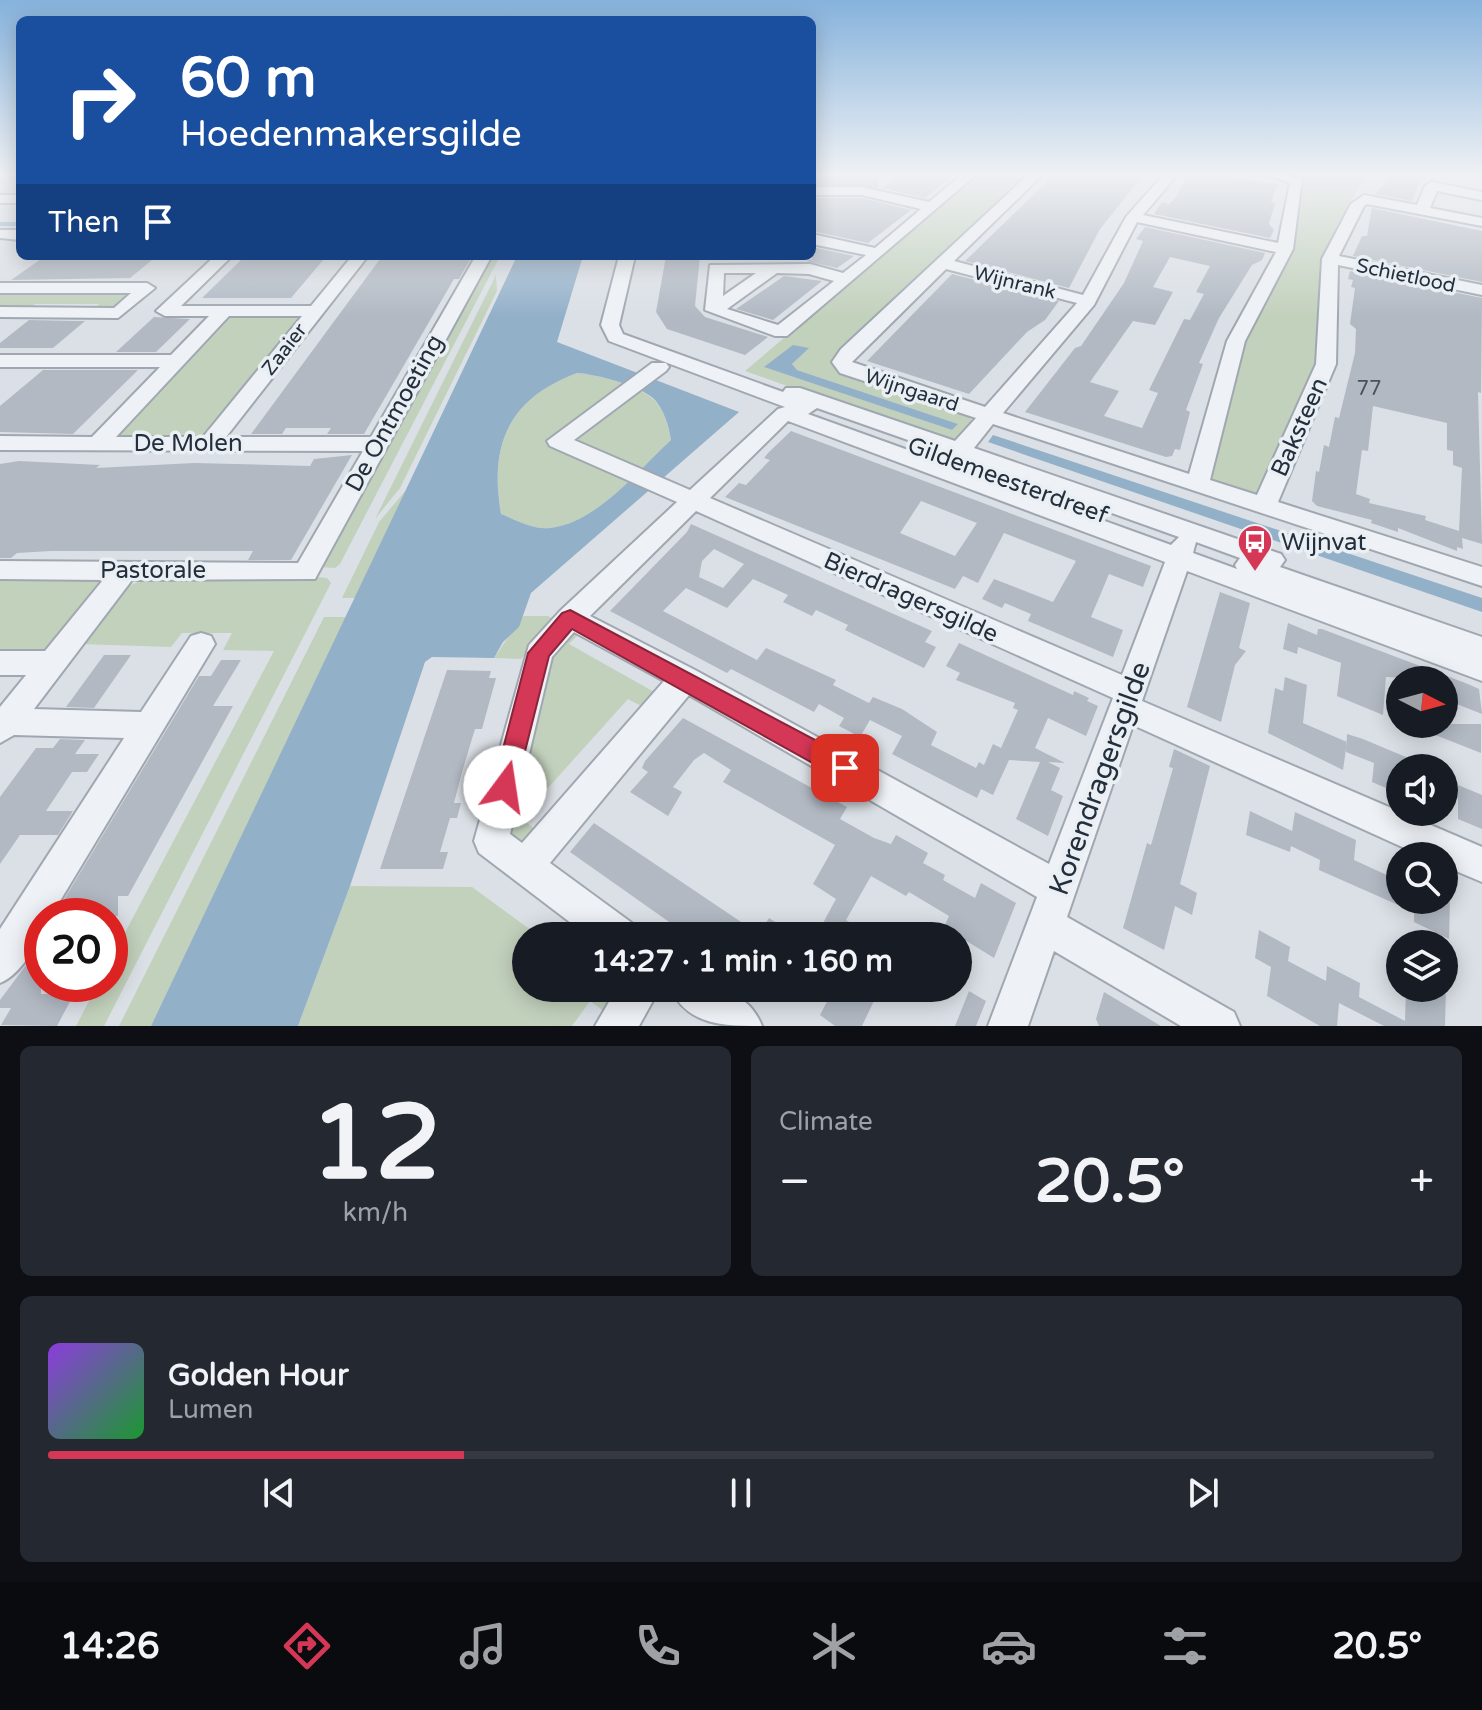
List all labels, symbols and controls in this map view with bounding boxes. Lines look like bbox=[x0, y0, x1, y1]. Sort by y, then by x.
text: 60 m bbox=[180, 45, 316, 112]
icon: right bbox=[48, 48, 152, 152]
text: Hoedenmakersgilde bbox=[180, 113, 522, 156]
icon: arrive bbox=[136, 200, 180, 244]
text: Then bbox=[48, 204, 120, 241]
street label: Schietlood bbox=[1354, 254, 1458, 298]
street label: Wijnrank bbox=[971, 261, 1059, 305]
street label: Zaaier bbox=[257, 319, 313, 380]
street label: De Ontmoeting bbox=[339, 330, 450, 497]
street label: Wijngaard bbox=[862, 364, 962, 417]
street label: Baksteen bbox=[1265, 373, 1334, 481]
house number: 77 bbox=[1356, 377, 1382, 401]
street label: De Molen bbox=[133, 429, 243, 458]
street label: Gildemeesterdreef bbox=[904, 431, 1113, 530]
bus stop icon: Wijnvat bbox=[1236, 523, 1274, 573]
place label: Wijnvat bbox=[1281, 528, 1366, 557]
street label: Bierdragersgilde bbox=[819, 546, 1003, 649]
street label: Pastorale bbox=[100, 556, 206, 585]
street label: Korendragersgilde bbox=[1042, 657, 1158, 900]
north arrow bbox=[1386, 666, 1458, 738]
map controls bbox=[1386, 666, 1458, 1002]
pin bbox=[811, 734, 879, 802]
position arrow bbox=[463, 745, 547, 829]
icon: arrive bbox=[823, 746, 867, 790]
button: sound bbox=[1386, 754, 1458, 826]
button: search bbox=[1386, 842, 1458, 914]
speed limit sign: 20 bbox=[24, 898, 128, 1002]
button: layers bbox=[1386, 930, 1458, 1002]
text: 14:27 · 1 min · 160 m bbox=[591, 943, 893, 980]
text: 12 bbox=[310, 1082, 441, 1207]
text: Climate bbox=[779, 1106, 873, 1137]
text: 20.5° bbox=[1035, 1146, 1185, 1218]
text: − bbox=[779, 1156, 810, 1209]
text: + bbox=[1409, 1156, 1434, 1209]
text: km/h bbox=[343, 1197, 408, 1228]
text: Golden Hour bbox=[168, 1357, 349, 1394]
text: Lumen bbox=[168, 1394, 253, 1425]
icon: previous bbox=[257, 1471, 301, 1515]
icon: pause bbox=[719, 1471, 763, 1515]
icon: next bbox=[1181, 1471, 1225, 1515]
icon: directions bbox=[279, 1618, 335, 1674]
icon: music bbox=[455, 1618, 511, 1674]
icon: phone bbox=[630, 1618, 686, 1674]
icon: climate bbox=[806, 1618, 862, 1674]
icon: car bbox=[981, 1618, 1037, 1674]
icon: filters bbox=[1157, 1618, 1213, 1674]
text: 14:26 bbox=[60, 1625, 160, 1668]
text: 20.5° bbox=[1332, 1625, 1422, 1668]

